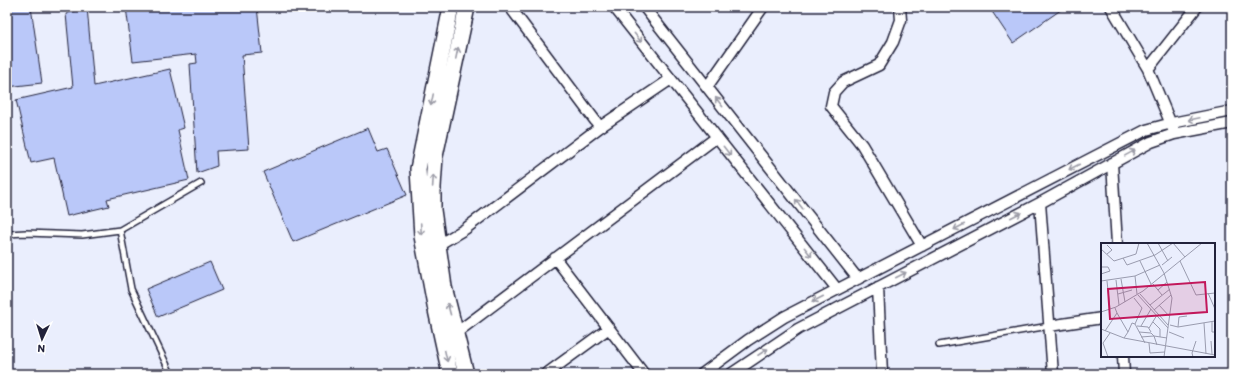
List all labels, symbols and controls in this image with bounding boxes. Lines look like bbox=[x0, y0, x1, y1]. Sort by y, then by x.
one-way arrow bbox=[634, 32, 642, 43]
one-way arrow bbox=[453, 47, 461, 60]
one-way arrow bbox=[428, 93, 436, 106]
one-way arrow bbox=[714, 97, 723, 108]
one-way arrow bbox=[1188, 115, 1201, 123]
one-way arrow bbox=[723, 145, 732, 156]
one-way arrow bbox=[1124, 149, 1136, 156]
one-way arrow bbox=[1068, 164, 1080, 171]
one-way arrow bbox=[430, 175, 437, 188]
one-way arrow bbox=[795, 199, 803, 210]
one-way arrow bbox=[1010, 211, 1022, 219]
one-way arrow bbox=[418, 222, 425, 235]
one-way arrow bbox=[953, 224, 965, 231]
inset map bbox=[1101, 243, 1215, 357]
one-way arrow bbox=[804, 247, 813, 258]
one-way arrow bbox=[895, 271, 907, 279]
one-way arrow bbox=[812, 296, 824, 303]
one-way arrow bbox=[445, 303, 453, 316]
north arrow bbox=[22, 319, 62, 359]
text: N bbox=[37, 342, 46, 355]
one-way arrow bbox=[757, 348, 768, 356]
one-way arrow bbox=[443, 349, 451, 362]

